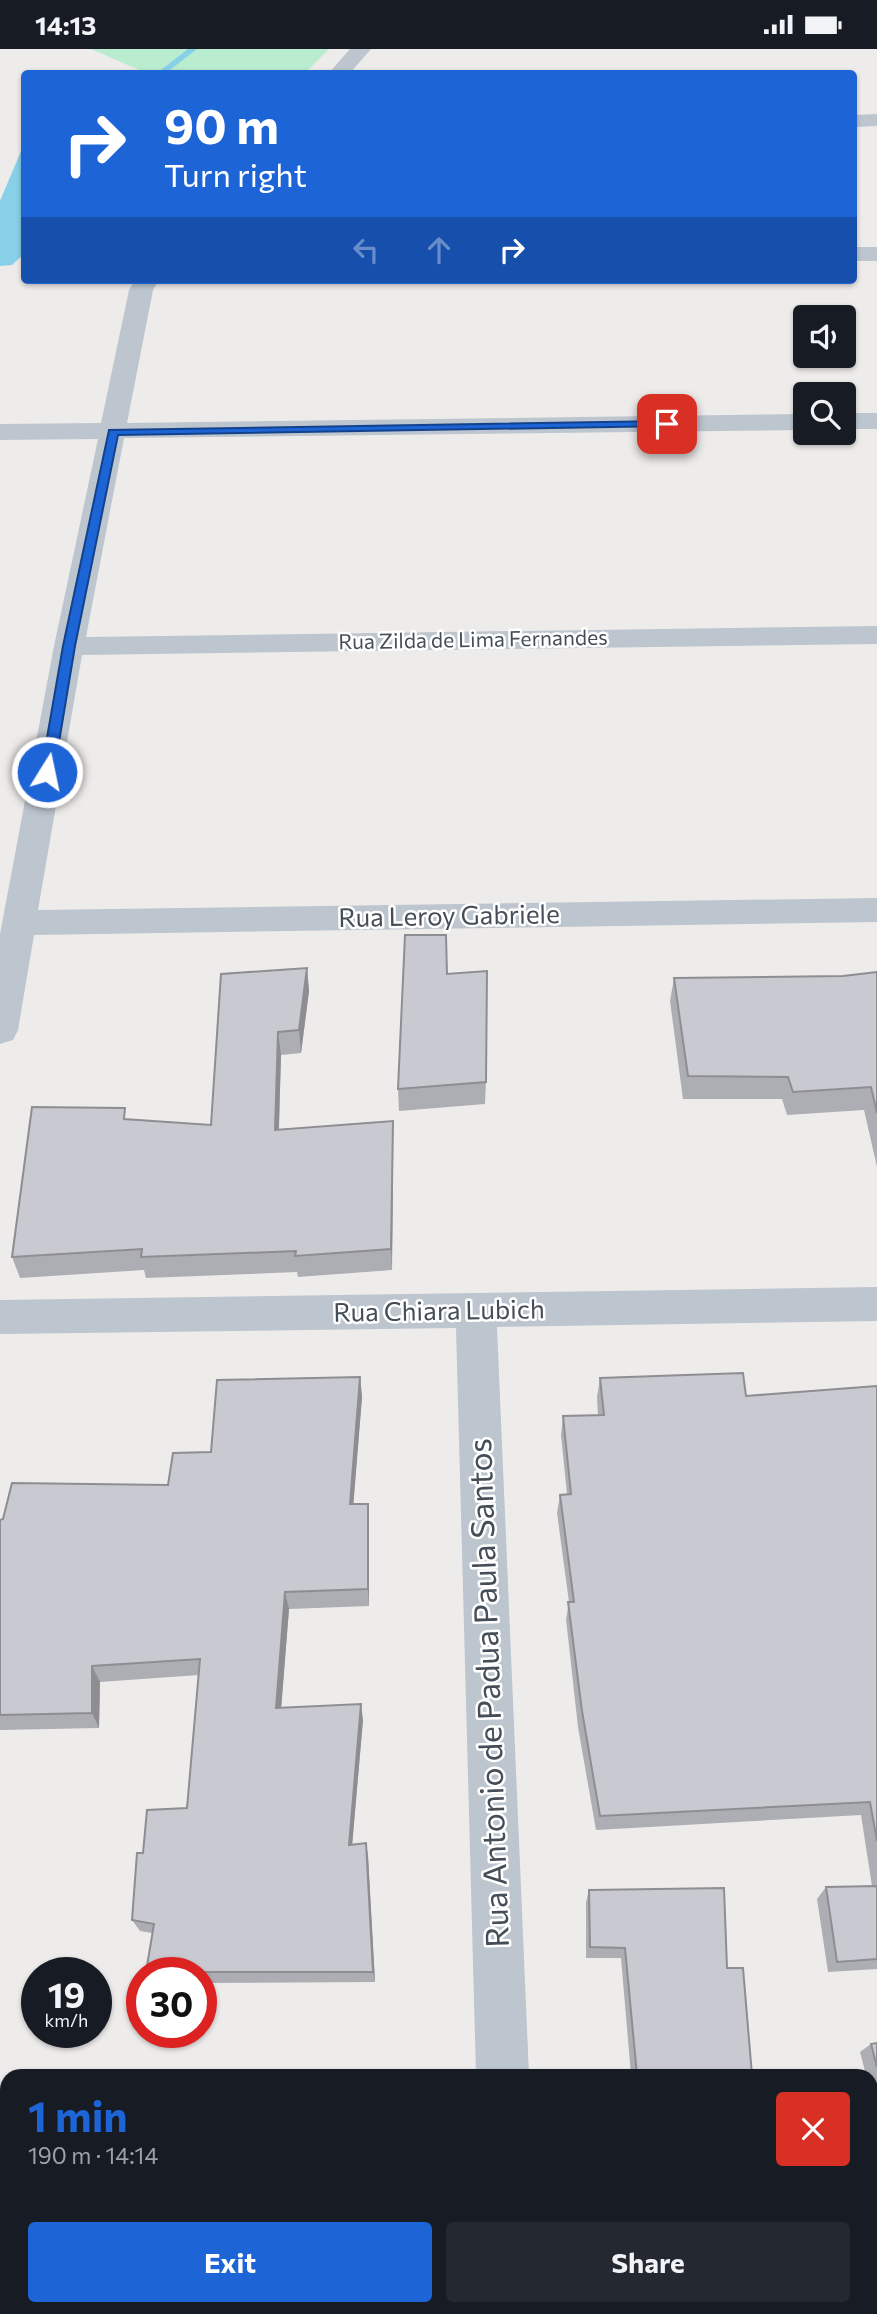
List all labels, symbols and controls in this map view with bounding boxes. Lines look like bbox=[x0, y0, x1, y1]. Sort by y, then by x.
text: 14:13 bbox=[35, 9, 97, 40]
text: 90 m bbox=[164, 94, 279, 154]
icon: right bbox=[49, 98, 140, 189]
text: Turn right bbox=[164, 154, 307, 194]
icon: left bbox=[347, 231, 385, 269]
icon: ahead bbox=[420, 231, 458, 269]
icon: right bbox=[493, 231, 531, 269]
map controls bbox=[793, 305, 856, 445]
button: sound bbox=[793, 305, 856, 368]
button: search bbox=[793, 382, 856, 445]
pin bbox=[637, 394, 697, 454]
icon: arrive bbox=[648, 405, 686, 443]
street label: Rua Zilda de Lima Fernandes bbox=[338, 624, 608, 653]
position arrow bbox=[10, 735, 84, 809]
street label: Rua Leroy Gabriele bbox=[338, 897, 560, 932]
street label: Rua Chiara Lubich bbox=[333, 1292, 545, 1327]
street label: Rua Antonio de Padua Paula Santos bbox=[458, 1438, 516, 1948]
speed limit sign: 30 bbox=[126, 1957, 217, 2048]
text: 19 bbox=[48, 1972, 85, 2015]
text: km/h bbox=[45, 2009, 88, 2031]
text: 1 min bbox=[28, 2089, 128, 2141]
button: close bbox=[776, 2092, 850, 2166]
text: 190 m · 14:14 bbox=[28, 2141, 158, 2169]
button: Exit bbox=[28, 2222, 432, 2302]
button: Share bbox=[446, 2222, 850, 2302]

